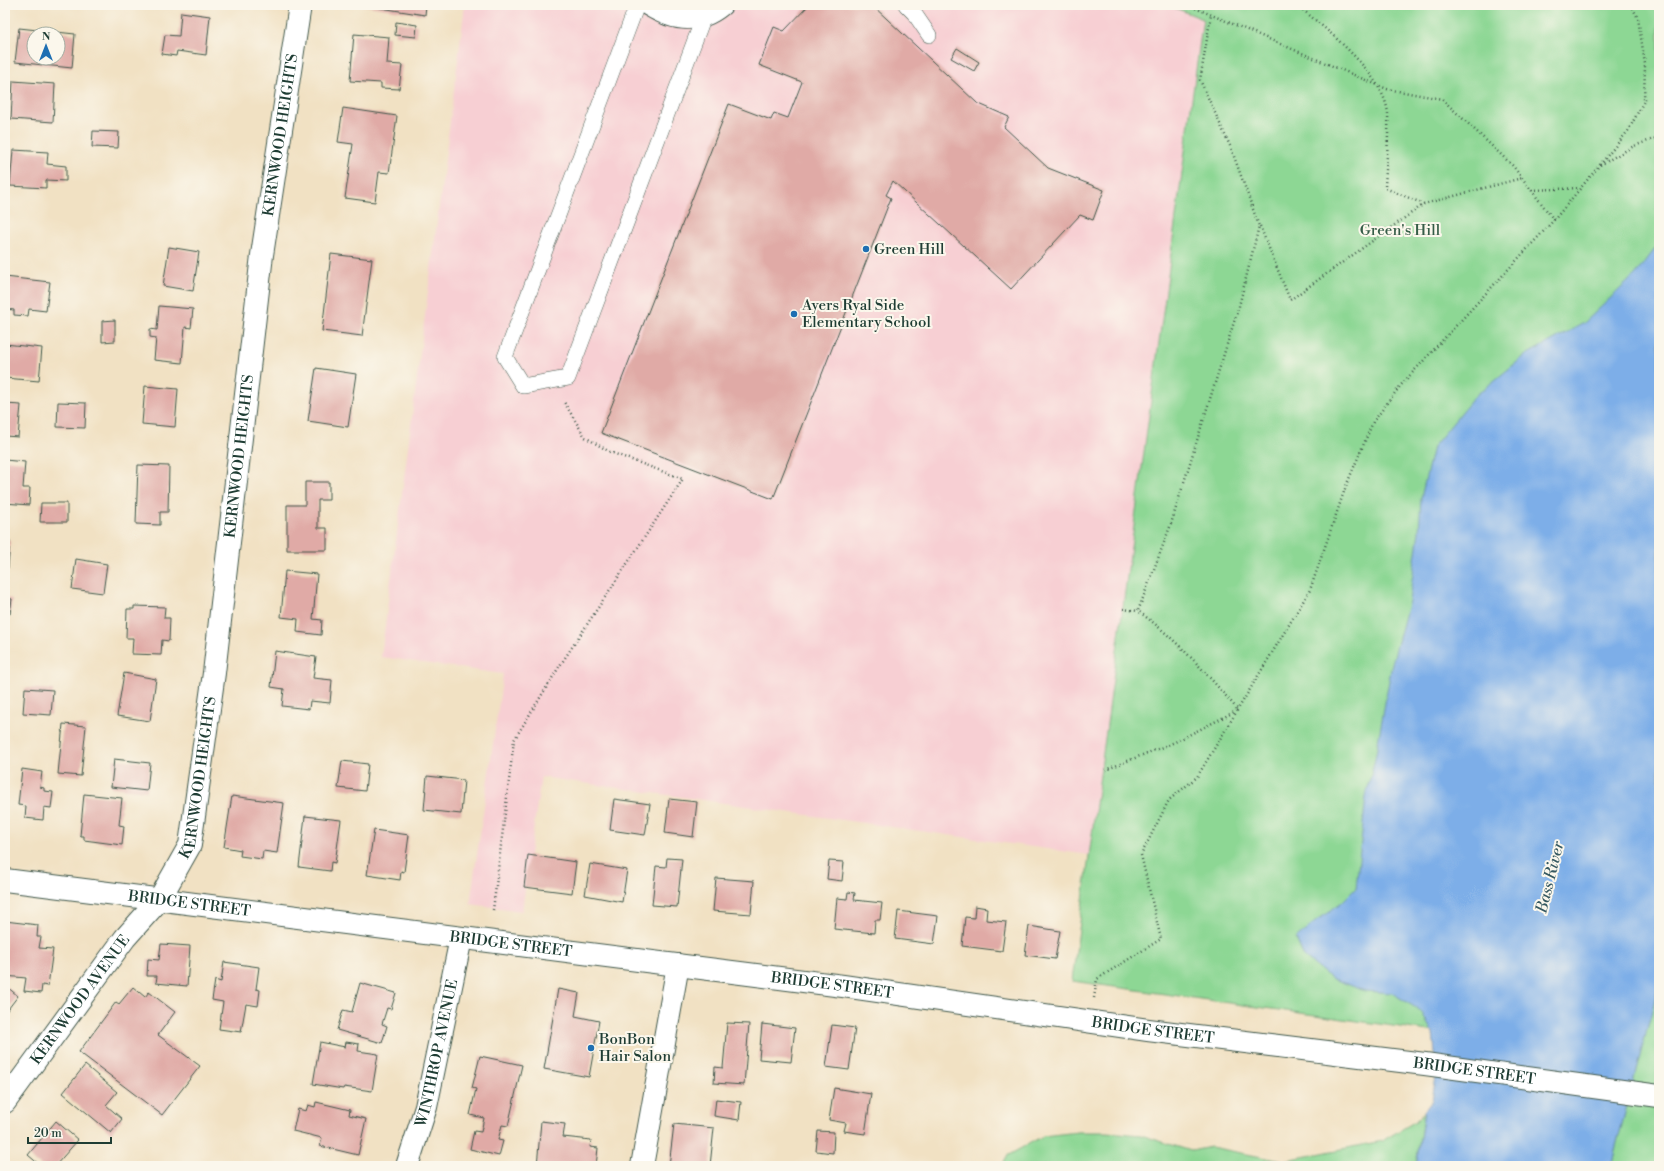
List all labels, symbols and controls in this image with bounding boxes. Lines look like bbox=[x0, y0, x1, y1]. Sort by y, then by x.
north arrow bbox=[26, 26, 66, 66]
text: N bbox=[42, 30, 51, 44]
street label: KERNWOOD HEIGHTS bbox=[259, 52, 302, 218]
park label: Green's Hill bbox=[1360, 221, 1441, 240]
place label: Green Hill bbox=[874, 240, 945, 259]
marker: Green Hill bbox=[861, 244, 871, 254]
place label: Ayers Ryal Side Elementary School bbox=[801, 296, 931, 332]
marker: Ayers Ryal Side Elementary School bbox=[789, 309, 799, 319]
street label: KERNWOOD HEIGHTS bbox=[221, 374, 258, 539]
street label: KERNWOOD HEIGHTS bbox=[175, 695, 221, 862]
water label: Bass River bbox=[1531, 838, 1569, 916]
street label: BRIDGE STREET bbox=[126, 887, 252, 921]
street label: BRIDGE STREET bbox=[448, 927, 574, 962]
street label: KERNWOOD AVENUE bbox=[27, 931, 134, 1068]
street label: BRIDGE STREET bbox=[769, 968, 895, 1003]
street label: WINTHROP AVENUE bbox=[411, 978, 462, 1130]
street label: BRIDGE STREET bbox=[1090, 1013, 1216, 1048]
place label: BonBon Hair Salon bbox=[598, 1030, 671, 1066]
marker: BonBon Hair Salon bbox=[586, 1043, 596, 1053]
street label: BRIDGE STREET bbox=[1411, 1054, 1537, 1089]
scale bar bbox=[28, 1119, 111, 1145]
text: 20 m bbox=[34, 1126, 62, 1141]

